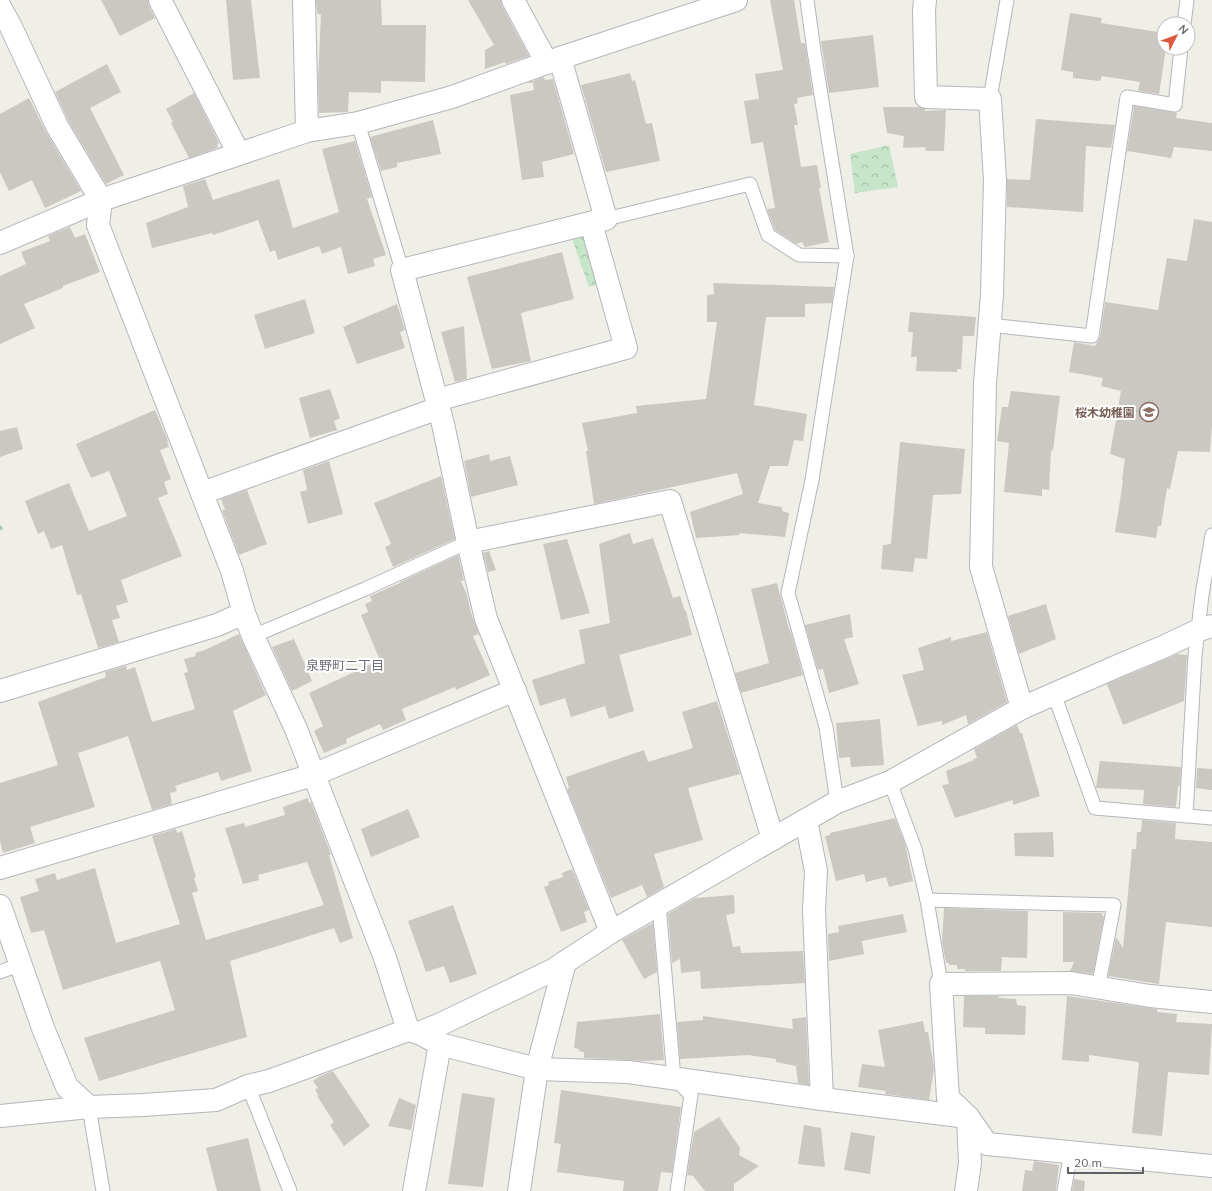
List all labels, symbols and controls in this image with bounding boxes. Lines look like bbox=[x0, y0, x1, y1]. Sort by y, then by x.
north arrow bbox=[1156, 16, 1196, 56]
text: N bbox=[1175, 22, 1191, 37]
school or university icon: 桜木幼稚園 bbox=[1138, 401, 1160, 423]
place label: 桜木幼稚園 bbox=[1075, 405, 1135, 420]
district label: 泉野町二丁目 bbox=[306, 657, 384, 673]
scale bar bbox=[1068, 1149, 1143, 1175]
text: 20 m bbox=[1074, 1155, 1102, 1170]

